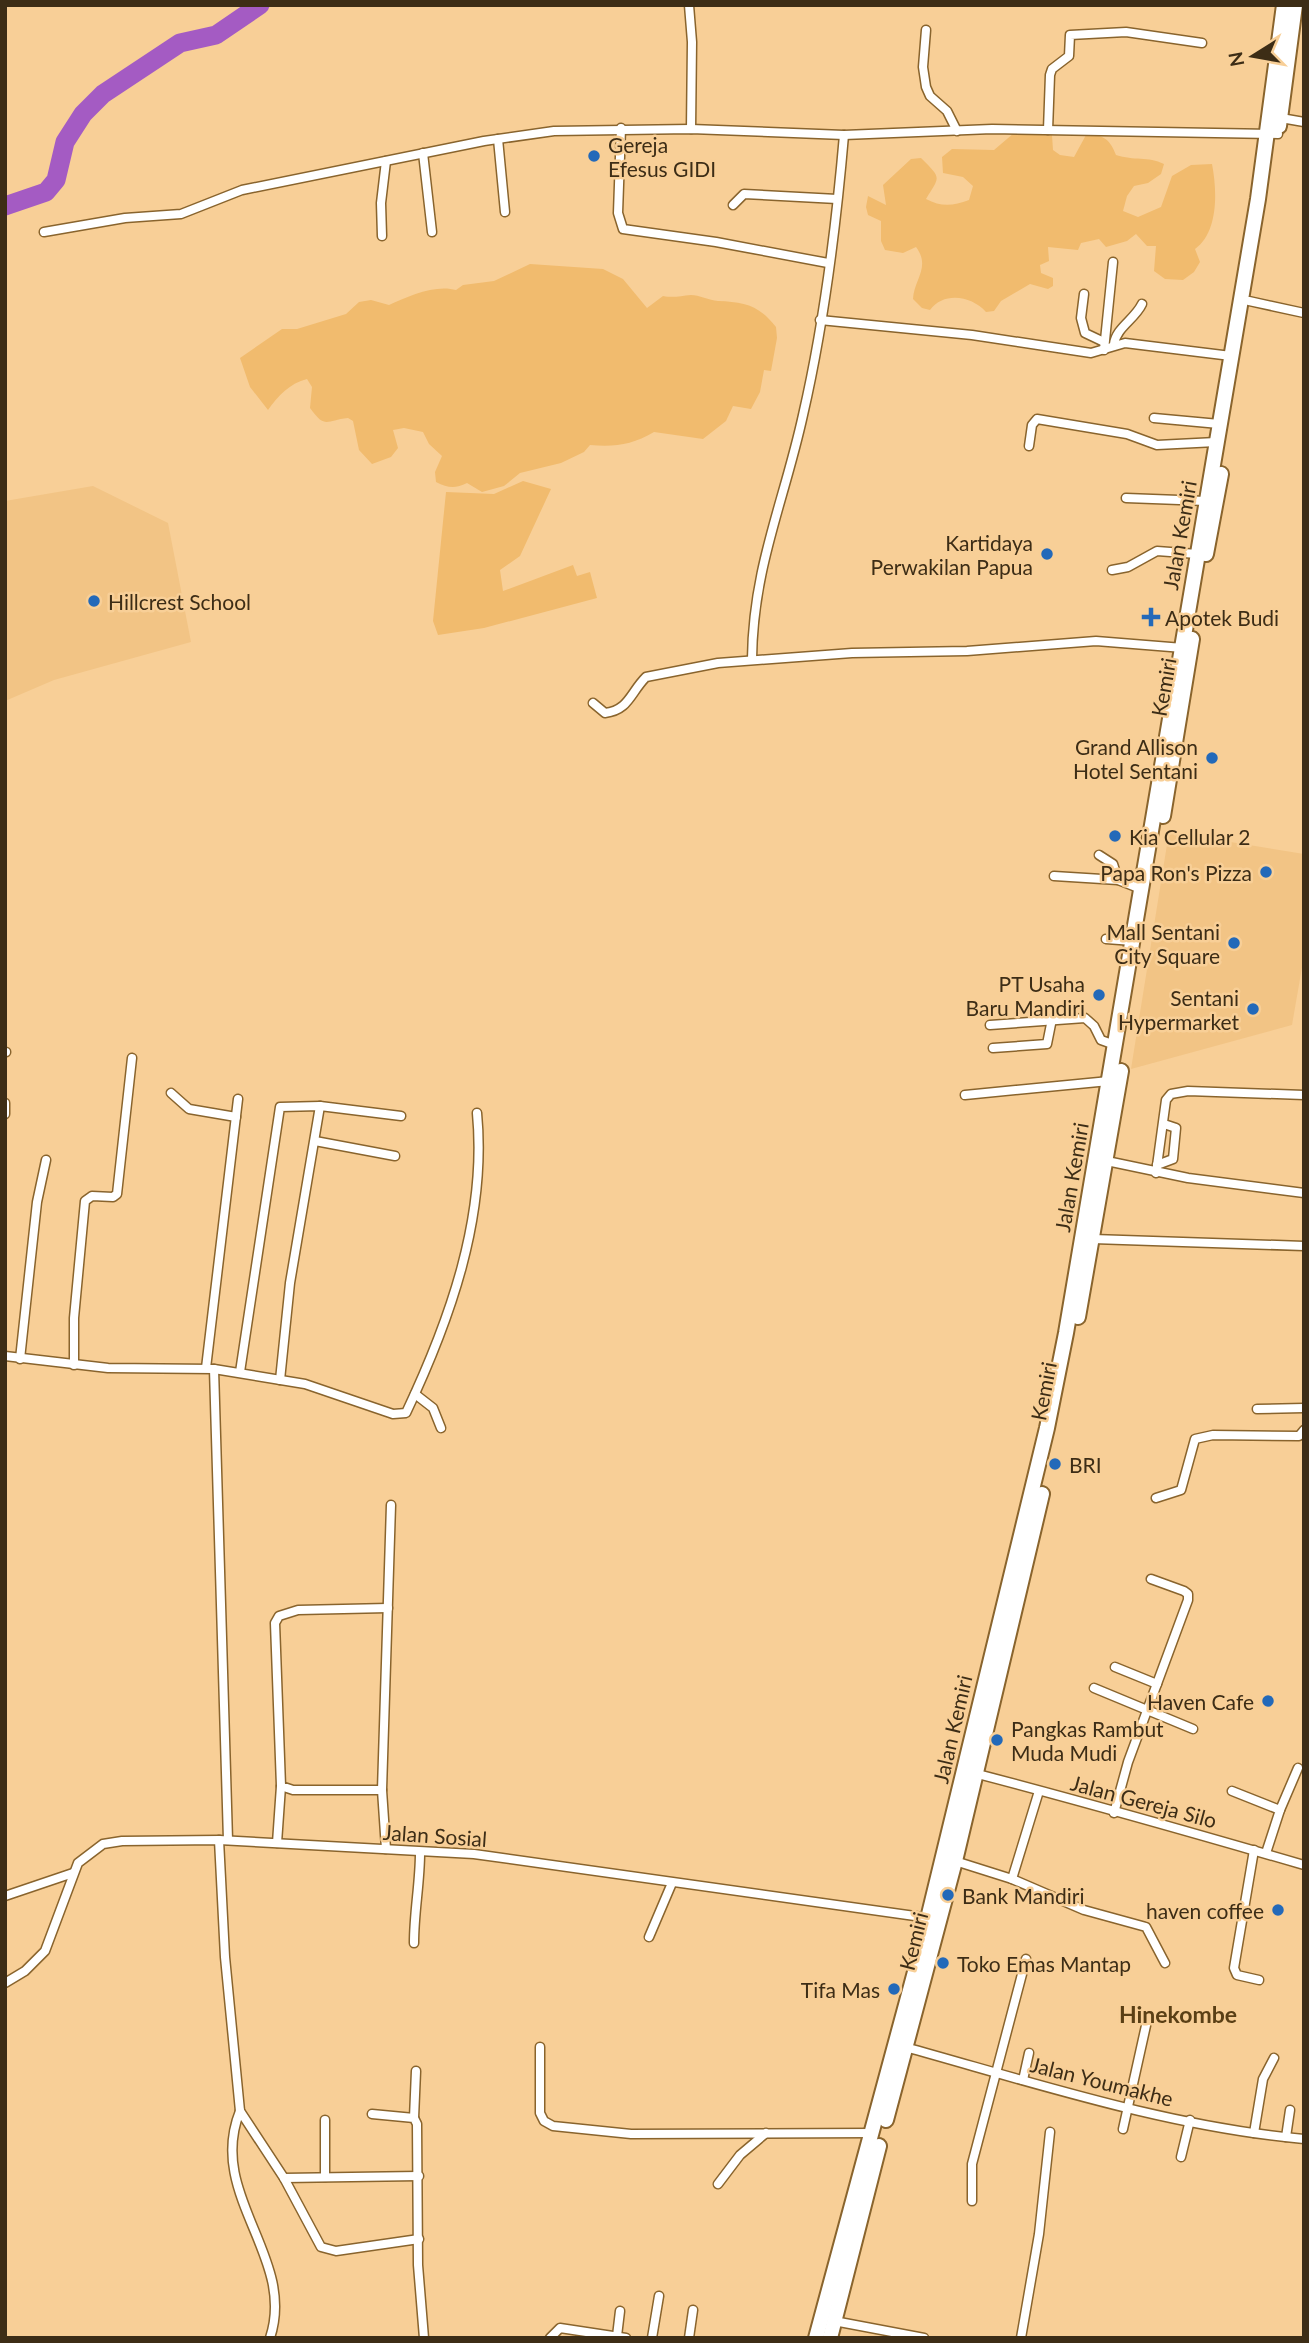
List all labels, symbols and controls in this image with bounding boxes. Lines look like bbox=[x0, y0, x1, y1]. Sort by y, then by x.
north arrow bbox=[1218, 21, 1288, 91]
text: N bbox=[1223, 50, 1249, 69]
place label: Gereja Efesus GIDI bbox=[608, 132, 716, 181]
marker: Gereja Efesus GIDI bbox=[586, 148, 602, 164]
street label: Jalan Kemiri bbox=[1157, 478, 1201, 592]
place label: Kartidaya Perwakilan Papua bbox=[871, 530, 1033, 579]
marker: Kartidaya Perwakilan Papua bbox=[1039, 546, 1055, 562]
place label: Hillcrest School bbox=[108, 589, 251, 614]
marker: Hillcrest School bbox=[86, 593, 102, 609]
place label: Apotek Budi bbox=[1165, 605, 1279, 630]
marker: Apotek Budi bbox=[1143, 609, 1159, 625]
street label: Kemiri bbox=[1146, 656, 1180, 718]
place label: Grand Allison Hotel Sentani bbox=[1073, 734, 1198, 783]
marker: Grand Allison Hotel Sentani bbox=[1204, 750, 1220, 766]
place label: Kia Cellular 2 bbox=[1129, 824, 1250, 849]
marker: Kia Cellular 2 bbox=[1107, 828, 1123, 844]
place label: Papa Ron's Pizza bbox=[1100, 860, 1252, 885]
marker: Papa Ron's Pizza bbox=[1258, 864, 1274, 880]
place label: Mall Sentani City Square bbox=[1106, 919, 1220, 968]
marker: Mall Sentani City Square bbox=[1226, 935, 1242, 951]
place label: PT Usaha Baru Mandiri bbox=[966, 971, 1085, 1020]
place label: Sentani Hypermarket bbox=[1118, 985, 1239, 1034]
marker: PT Usaha Baru Mandiri bbox=[1091, 987, 1107, 1003]
marker: Sentani Hypermarket bbox=[1245, 1001, 1261, 1017]
street label: Jalan Kemiri bbox=[1049, 1120, 1093, 1234]
street label: Kemiri bbox=[1025, 1360, 1061, 1422]
place label: BRI bbox=[1069, 1452, 1102, 1477]
marker: BRI bbox=[1047, 1456, 1063, 1472]
street label: Jalan Kemiri bbox=[927, 1672, 977, 1786]
place label: Haven Cafe bbox=[1147, 1689, 1254, 1714]
marker: Haven Cafe bbox=[1260, 1693, 1276, 1709]
place label: Pangkas Rambut Muda Mudi bbox=[1011, 1716, 1164, 1765]
marker: Pangkas Rambut Muda Mudi bbox=[989, 1732, 1005, 1748]
street label: Jalan Gereja Silo bbox=[1068, 1770, 1220, 1833]
street label: Jalan Sosial bbox=[382, 1819, 488, 1851]
place label: Bank Mandiri bbox=[962, 1883, 1084, 1908]
marker: Bank Mandiri bbox=[940, 1887, 956, 1903]
place label: haven coffee bbox=[1146, 1898, 1264, 1923]
marker: haven coffee bbox=[1270, 1902, 1286, 1918]
street label: Kemiri bbox=[894, 1909, 932, 1973]
place label: Toko Emas Mantap bbox=[957, 1951, 1131, 1976]
marker: Toko Emas Mantap bbox=[935, 1955, 951, 1971]
place label: Tifa Mas bbox=[801, 1977, 880, 2002]
marker: Tifa Mas bbox=[886, 1981, 902, 1997]
district label: Hinekombe bbox=[1119, 2000, 1237, 2028]
street label: Jalan Youmakhe bbox=[1028, 2051, 1176, 2111]

